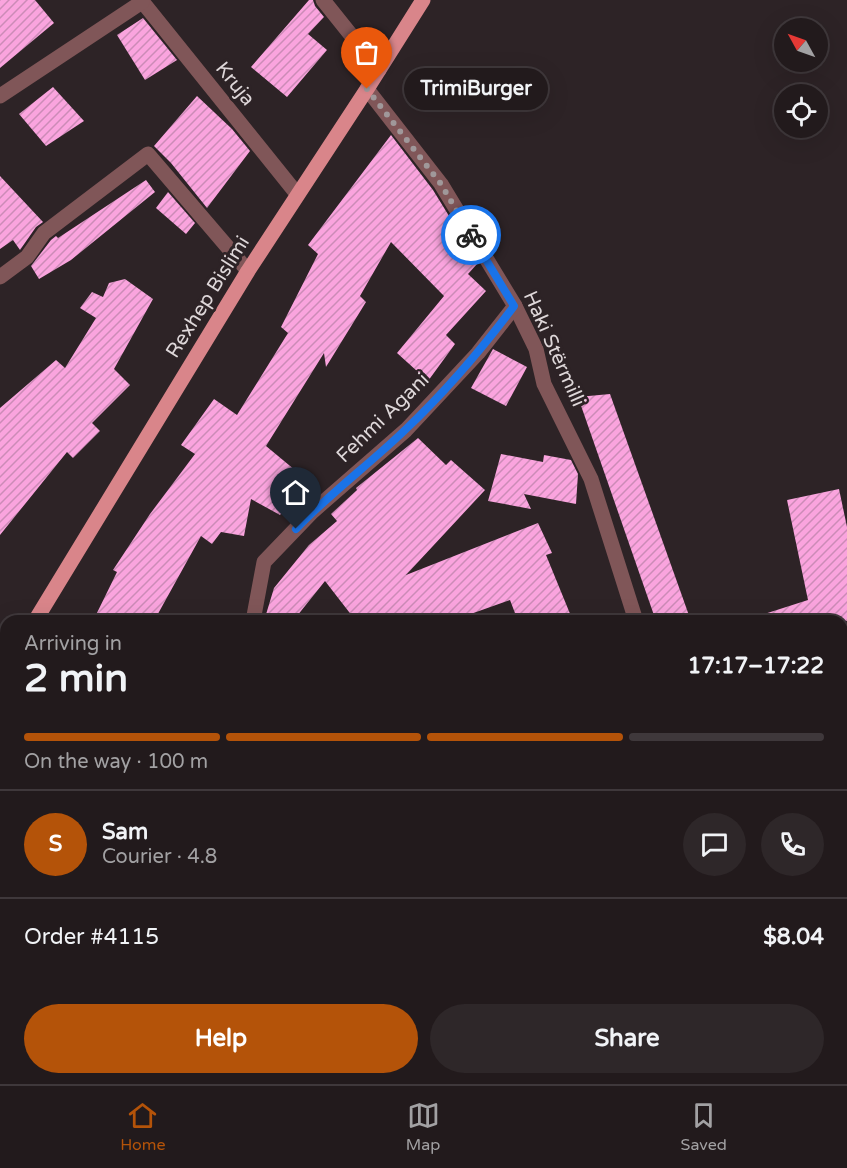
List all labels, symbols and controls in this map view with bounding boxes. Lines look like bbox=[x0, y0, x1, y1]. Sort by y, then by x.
north arrow bbox=[774, 18, 828, 72]
map controls bbox=[774, 18, 828, 138]
pin bbox=[341, 27, 392, 89]
icon: bag bbox=[350, 36, 383, 69]
street label: Kruja bbox=[210, 57, 260, 111]
callout: TrimiBurger bbox=[403, 68, 547, 110]
text: TrimiBurger bbox=[420, 77, 532, 101]
button: locate bbox=[774, 84, 828, 138]
courier bbox=[441, 205, 501, 265]
icon: bike bbox=[455, 219, 488, 252]
street label: Rexhep Bislimi bbox=[161, 232, 255, 362]
street label: Haki Stërmilli bbox=[518, 287, 590, 411]
street label: Fehmi Agani bbox=[332, 368, 434, 468]
pin bbox=[270, 467, 321, 529]
icon: home bbox=[279, 476, 312, 509]
text: Arriving in bbox=[24, 632, 122, 656]
text: 17:17–17:22 bbox=[687, 653, 824, 679]
text: 2 min bbox=[24, 655, 128, 702]
text: On the way · 100 m bbox=[24, 750, 208, 774]
button: chat bbox=[683, 813, 746, 876]
button: phone bbox=[761, 813, 824, 876]
text: Sam bbox=[102, 819, 148, 845]
text: S bbox=[49, 831, 62, 857]
text: Courier · 4.8 bbox=[102, 845, 217, 869]
text: Order #4115 bbox=[24, 924, 159, 950]
text: $8.04 bbox=[763, 924, 824, 950]
button: Help bbox=[24, 1004, 418, 1073]
button: Share bbox=[430, 1004, 824, 1073]
tab: Home bbox=[120, 1099, 165, 1155]
tab: Map bbox=[406, 1099, 440, 1155]
tab: Saved bbox=[681, 1099, 727, 1155]

